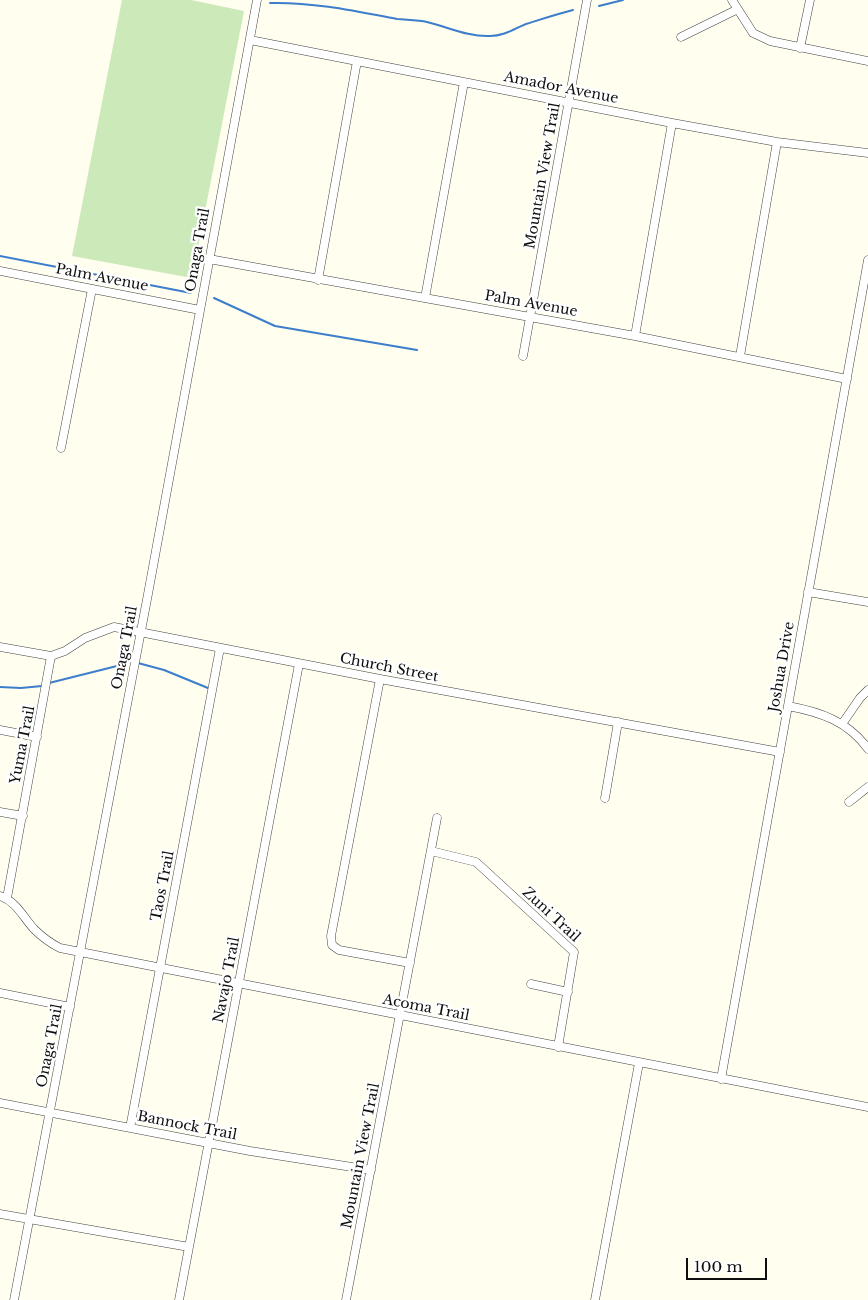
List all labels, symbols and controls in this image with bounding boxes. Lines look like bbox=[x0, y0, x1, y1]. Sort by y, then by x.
street label: Amador Avenue bbox=[502, 69, 620, 107]
street label: Mountain View Trail bbox=[522, 102, 564, 250]
street label: Onaga Trail bbox=[182, 207, 214, 293]
street label: Palm Avenue bbox=[54, 261, 150, 295]
street label: Palm Avenue bbox=[483, 288, 579, 320]
street label: Onaga Trail bbox=[109, 605, 141, 691]
street label: Joshua Drive bbox=[766, 621, 798, 713]
street label: Church Street bbox=[338, 650, 440, 686]
street label: Yuma Trail bbox=[7, 704, 39, 786]
street label: Taos Trail bbox=[148, 850, 178, 922]
street label: Zuni Trail bbox=[519, 884, 583, 946]
street label: Navajo Trail bbox=[210, 936, 244, 1024]
street label: Acoma Trail bbox=[381, 991, 471, 1025]
street label: Onaga Trail bbox=[34, 1003, 66, 1089]
street label: Mountain View Trail bbox=[339, 1082, 383, 1230]
street label: Bannock Trail bbox=[136, 1108, 238, 1144]
scale bar bbox=[688, 1248, 769, 1280]
text: 100 m bbox=[694, 1257, 743, 1276]

